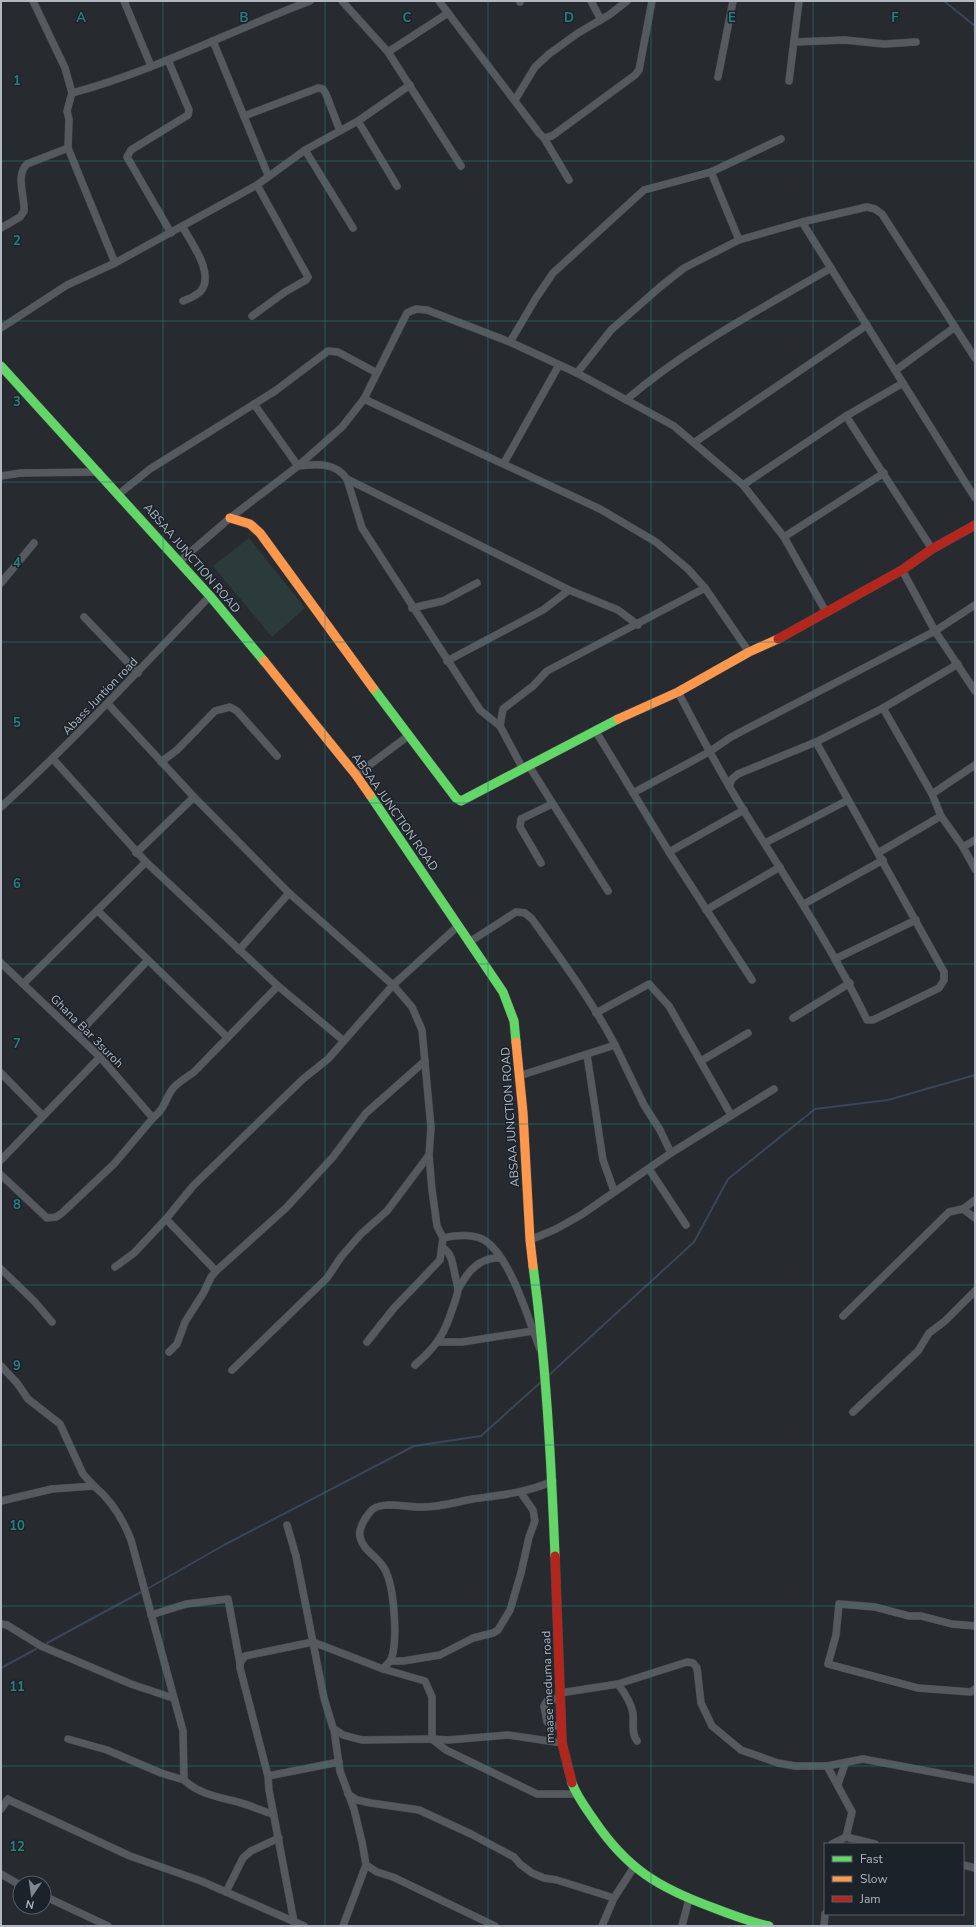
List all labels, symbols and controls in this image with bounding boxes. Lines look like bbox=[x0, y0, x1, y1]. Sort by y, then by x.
text: A bbox=[76, 9, 86, 27]
text: B bbox=[240, 9, 249, 27]
text: C bbox=[403, 9, 412, 27]
text: D bbox=[564, 9, 574, 27]
text: E bbox=[728, 9, 736, 27]
text: F bbox=[891, 9, 899, 27]
text: 1 bbox=[13, 72, 21, 90]
text: 2 bbox=[13, 232, 21, 250]
text: 3 bbox=[13, 393, 21, 411]
street label: ABSAA JUNCTION ROAD bbox=[140, 500, 244, 616]
text: 4 bbox=[13, 554, 21, 572]
street label: Abass Juntion road bbox=[59, 654, 141, 738]
text: 5 bbox=[13, 714, 21, 732]
street label: ABSAA JUNCTION ROAD bbox=[348, 750, 442, 874]
text: 6 bbox=[13, 875, 21, 893]
street label: Ghana Bar 3suroh bbox=[47, 991, 127, 1071]
text: 7 bbox=[13, 1035, 21, 1053]
street label: ABSAA JUNCTION ROAD bbox=[497, 1046, 523, 1188]
text: 8 bbox=[13, 1196, 21, 1214]
text: 9 bbox=[13, 1357, 21, 1375]
text: 10 bbox=[9, 1517, 25, 1535]
street label: maase meduma road bbox=[538, 1630, 558, 1744]
text: 11 bbox=[9, 1678, 25, 1696]
text: 12 bbox=[9, 1838, 25, 1856]
legend bbox=[824, 1843, 964, 1915]
text: Fast bbox=[860, 1851, 883, 1867]
text: Slow bbox=[860, 1871, 888, 1887]
north arrow bbox=[12, 1875, 52, 1915]
text: Jam bbox=[859, 1891, 881, 1907]
text: N bbox=[24, 1896, 36, 1912]

